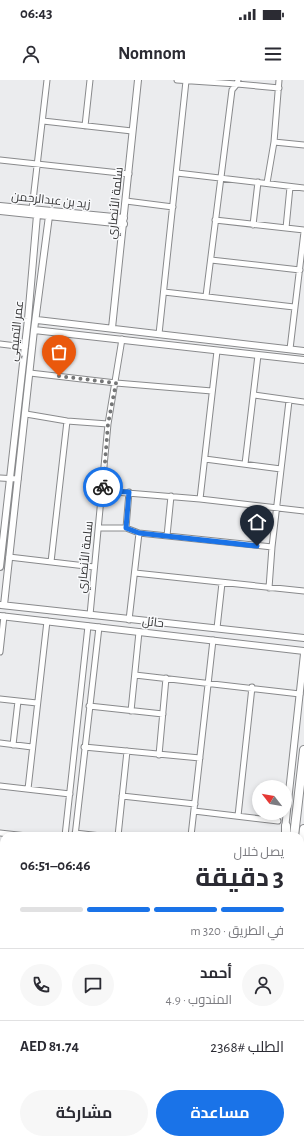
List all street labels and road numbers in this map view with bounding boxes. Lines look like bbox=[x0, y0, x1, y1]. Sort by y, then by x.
street label: سلمة الأنصاري bbox=[105, 166, 129, 240]
street label: زيد بن عبدالرحمن bbox=[11, 190, 91, 211]
street label: عمر التميمي bbox=[7, 300, 29, 362]
street label: سلمة الأنصاري bbox=[75, 520, 99, 594]
street label: حائل bbox=[141, 615, 165, 630]

